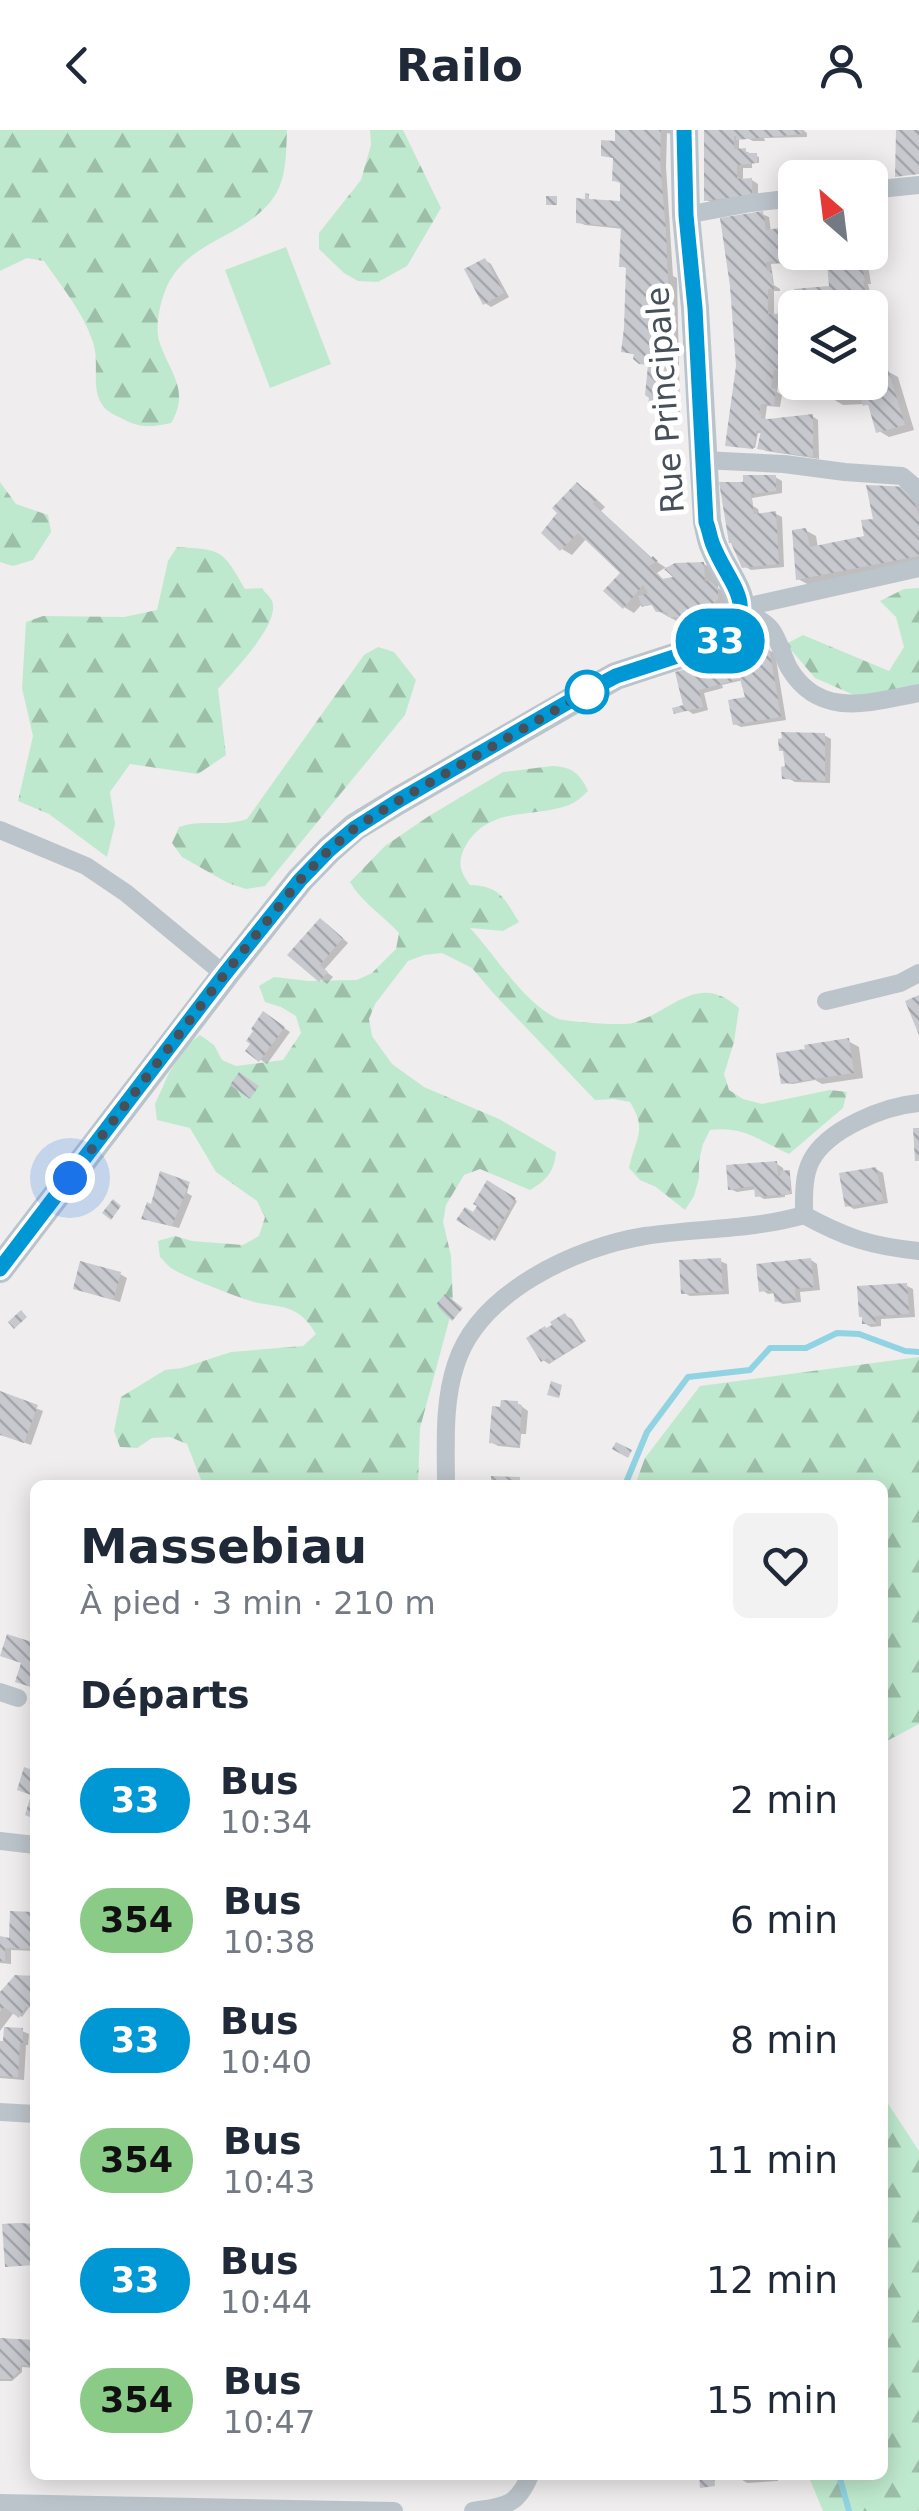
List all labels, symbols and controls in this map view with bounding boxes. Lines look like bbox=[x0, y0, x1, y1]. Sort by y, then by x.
icon: back bbox=[50, 38, 105, 93]
icon: person bbox=[814, 38, 869, 93]
text: Railo bbox=[396, 39, 523, 92]
north arrow bbox=[778, 160, 888, 270]
map controls bbox=[778, 160, 888, 400]
street label: Rue Principale bbox=[638, 285, 692, 515]
button: layers bbox=[778, 290, 888, 400]
line badge: 33 bbox=[675, 608, 765, 674]
text: 33 bbox=[696, 621, 744, 661]
unlabelled marker bbox=[566, 671, 608, 713]
your location bbox=[45, 1153, 95, 1203]
button: heart bbox=[733, 1513, 838, 1618]
text: Massebiau bbox=[80, 1518, 367, 1574]
text: À pied · 3 min · 210 m bbox=[80, 1584, 436, 1622]
text: Départs bbox=[80, 1673, 250, 1717]
text: Bus bbox=[220, 1759, 299, 1803]
text: 2 min bbox=[730, 1778, 838, 1822]
text: 33 bbox=[111, 1780, 159, 1820]
text: 10:34 bbox=[220, 1803, 312, 1841]
text: Bus bbox=[223, 1879, 302, 1923]
text: 6 min bbox=[730, 1898, 838, 1942]
text: 354 bbox=[100, 1900, 173, 1940]
text: 10:38 bbox=[223, 1923, 315, 1961]
text: Bus bbox=[220, 1999, 299, 2043]
text: 8 min bbox=[730, 2018, 838, 2062]
text: 33 bbox=[111, 2020, 159, 2060]
text: 10:40 bbox=[220, 2043, 312, 2081]
text: Bus bbox=[223, 2119, 302, 2163]
text: 11 min bbox=[706, 2138, 838, 2182]
text: 354 bbox=[100, 2140, 173, 2180]
text: 10:43 bbox=[223, 2163, 315, 2201]
text: Bus bbox=[220, 2239, 299, 2283]
text: 12 min bbox=[706, 2258, 838, 2302]
text: 33 bbox=[111, 2260, 159, 2300]
text: 10:44 bbox=[220, 2283, 312, 2321]
text: Bus bbox=[223, 2359, 302, 2403]
text: 15 min bbox=[706, 2378, 838, 2422]
text: 354 bbox=[100, 2380, 173, 2420]
text: 10:47 bbox=[223, 2403, 315, 2441]

